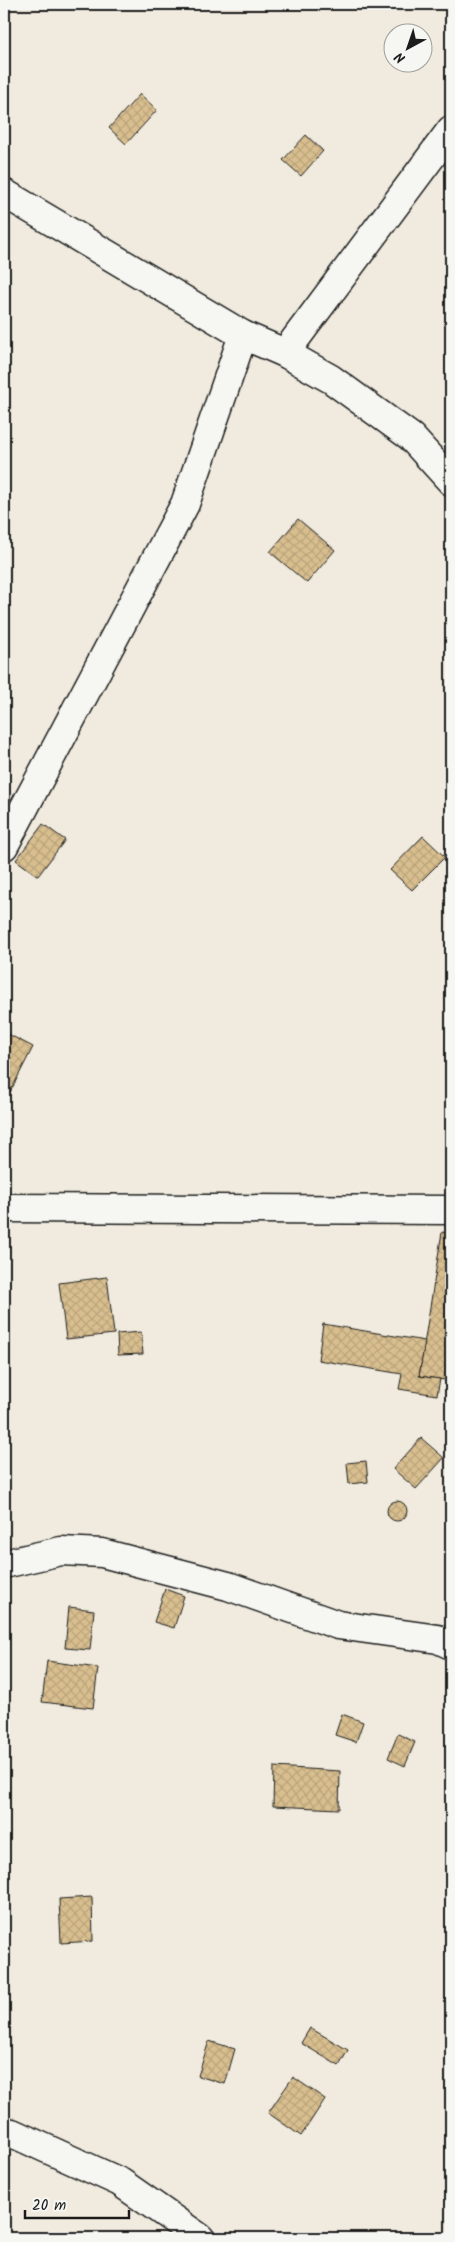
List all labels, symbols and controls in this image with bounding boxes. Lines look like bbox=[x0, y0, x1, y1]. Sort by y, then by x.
north arrow bbox=[382, 22, 432, 72]
text: N bbox=[390, 46, 411, 68]
scale bar bbox=[25, 2187, 129, 2219]
text: 20 m bbox=[32, 2194, 66, 2218]

